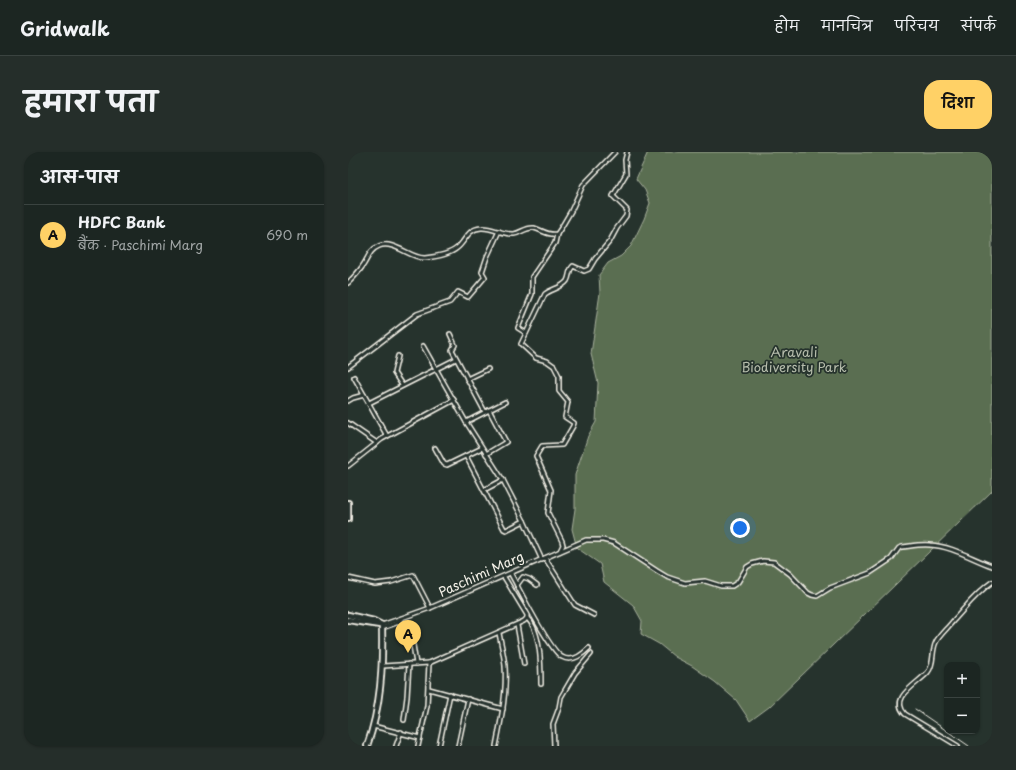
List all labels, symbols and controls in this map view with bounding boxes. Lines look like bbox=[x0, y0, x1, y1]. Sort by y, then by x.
text: Gridwalk bbox=[20, 14, 110, 42]
text: होम bbox=[775, 15, 799, 36]
text: मानचित्र bbox=[821, 15, 873, 36]
text: परिचय bbox=[895, 15, 939, 36]
text: संपर्क bbox=[961, 15, 996, 36]
text: हमारा पता bbox=[24, 79, 157, 122]
button: दिशा bbox=[924, 80, 992, 129]
text: आस-पास bbox=[40, 163, 119, 189]
text: HDFC Bank bbox=[78, 210, 166, 233]
text: A bbox=[48, 225, 58, 244]
text: 690 m bbox=[266, 225, 308, 244]
text: बैंक · Paschimi Marg bbox=[78, 235, 203, 254]
park label: Aravali Biodiversity Park bbox=[741, 342, 847, 376]
your location bbox=[730, 518, 750, 538]
street label: Paschimi Marg bbox=[435, 546, 526, 601]
pin: A bbox=[395, 620, 421, 653]
map controls bbox=[944, 662, 980, 734]
button: + bbox=[944, 662, 980, 698]
button: − bbox=[944, 698, 980, 734]

